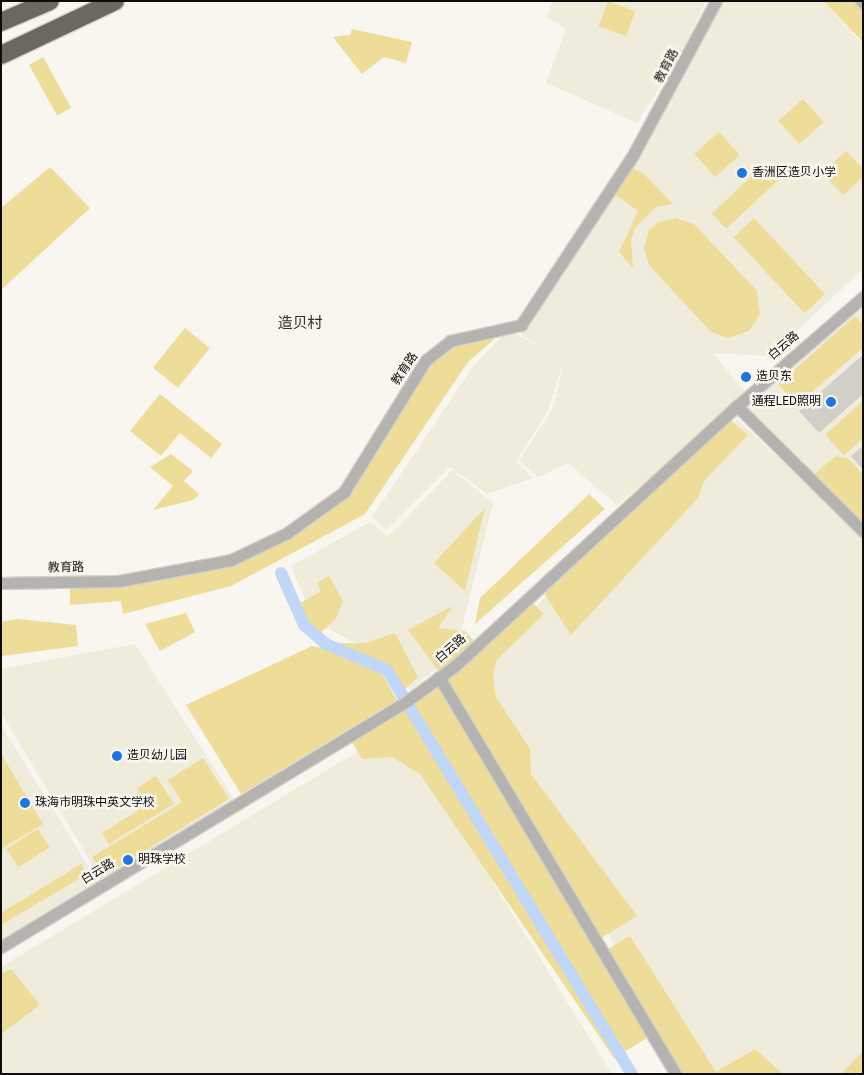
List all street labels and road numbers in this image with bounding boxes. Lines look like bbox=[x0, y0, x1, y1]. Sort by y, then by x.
street label: 教育路 bbox=[652, 47, 682, 85]
street label: 白云路 bbox=[766, 329, 802, 363]
street label: 教育路 bbox=[389, 350, 421, 388]
street label: 教育路 bbox=[48, 560, 84, 576]
street label: 白云路 bbox=[433, 632, 469, 666]
street label: 白云路 bbox=[79, 857, 117, 887]

